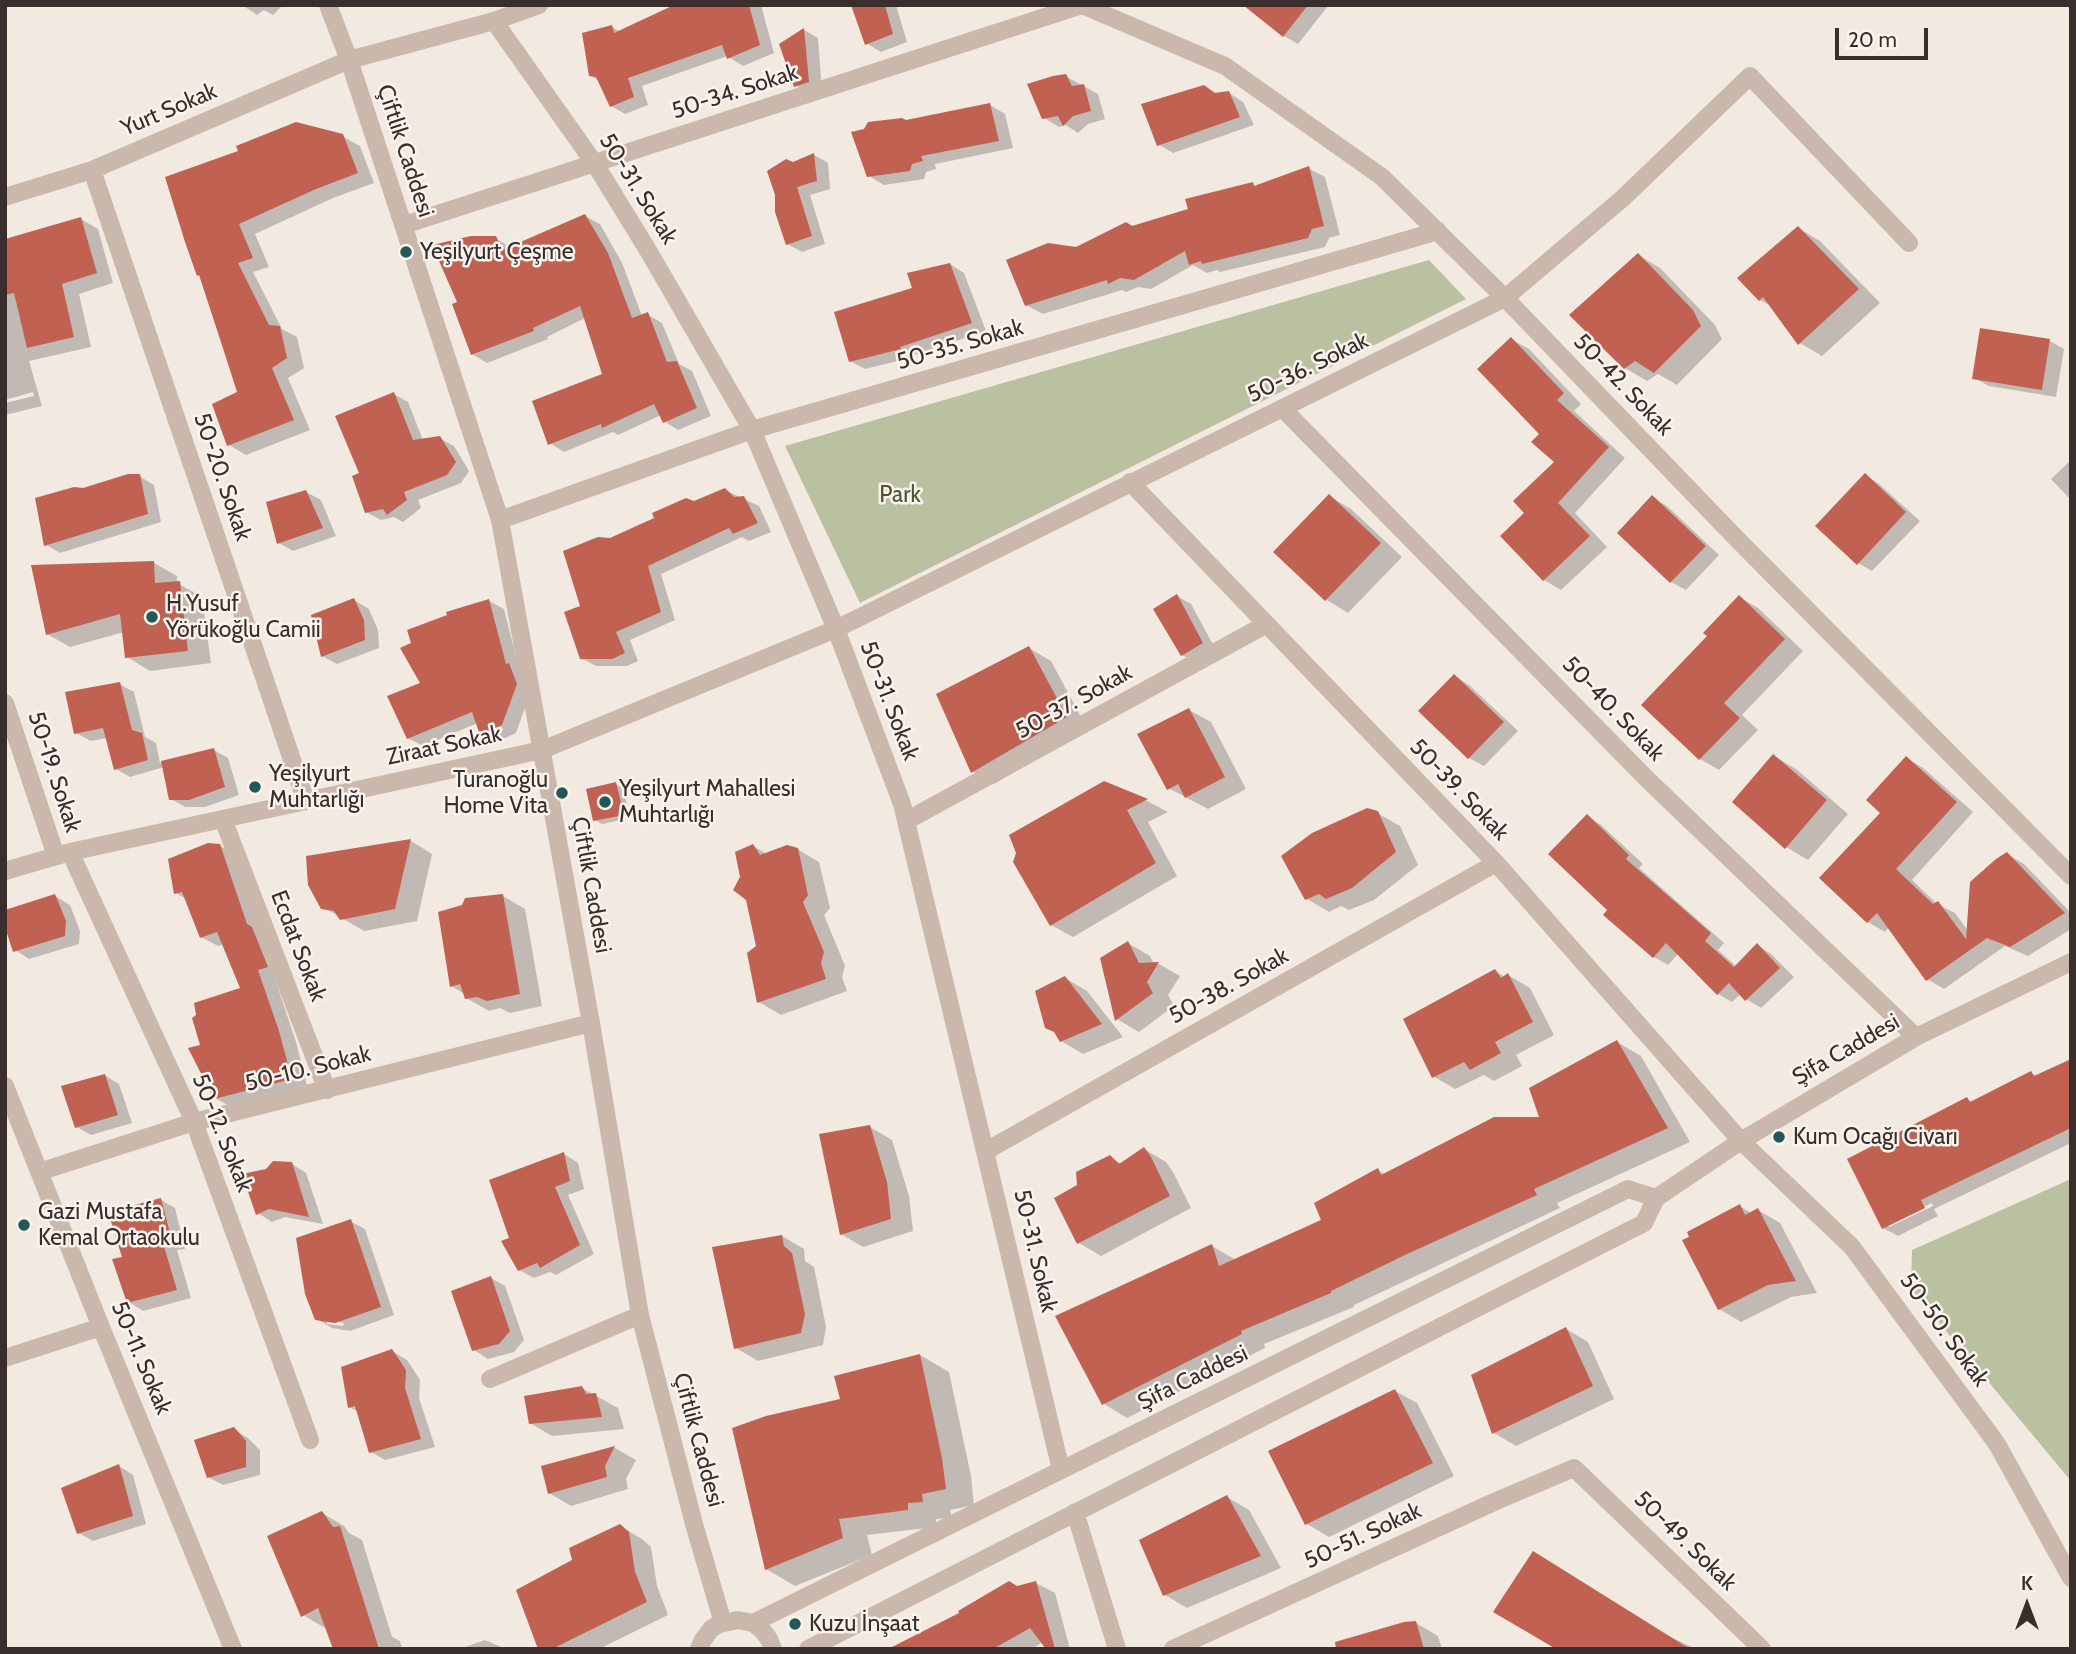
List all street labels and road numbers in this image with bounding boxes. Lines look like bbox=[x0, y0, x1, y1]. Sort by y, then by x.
street label: 50-34. Sokak bbox=[668, 59, 802, 125]
street label: Yurt Sokak bbox=[117, 77, 221, 143]
street label: Çiftlik Caddesi bbox=[371, 81, 439, 221]
street label: 50-31. Sokak bbox=[593, 128, 683, 250]
street label: 50-35. Sokak bbox=[894, 314, 1026, 376]
street label: 50-36. Sokak bbox=[1243, 327, 1373, 409]
street label: 50-42. Sokak bbox=[1568, 328, 1678, 442]
street label: 50-20. Sokak bbox=[187, 410, 257, 544]
street label: 50-31. Sokak bbox=[854, 637, 924, 765]
street label: 50-40. Sokak bbox=[1556, 651, 1670, 767]
street label: 50-37. Sokak bbox=[1011, 659, 1137, 745]
street label: 50-19. Sokak bbox=[21, 708, 87, 836]
street label: Ziraat Sokak bbox=[384, 720, 504, 772]
street label: 50-39. Sokak bbox=[1404, 733, 1514, 847]
street label: Çiftlik Caddesi bbox=[565, 815, 617, 955]
street label: Ecdat Sokak bbox=[264, 887, 332, 1005]
street label: 50-38. Sokak bbox=[1165, 942, 1293, 1030]
street label: Şifa Caddesi bbox=[1788, 1008, 1904, 1092]
street label: 50-10. Sokak bbox=[242, 1040, 374, 1098]
street label: 50-12. Sokak bbox=[186, 1070, 258, 1196]
street label: 50-31. Sokak bbox=[1007, 1187, 1063, 1315]
street label: 50-50. Sokak bbox=[1893, 1268, 1995, 1392]
street label: 50-11. Sokak bbox=[105, 1297, 177, 1419]
street label: Şifa Caddesi bbox=[1134, 1340, 1252, 1416]
street label: Çiftlik Caddesi bbox=[667, 1370, 729, 1510]
street label: 50-49. Sokak bbox=[1628, 1485, 1742, 1597]
street label: 50-51. Sokak bbox=[1300, 1497, 1426, 1575]

